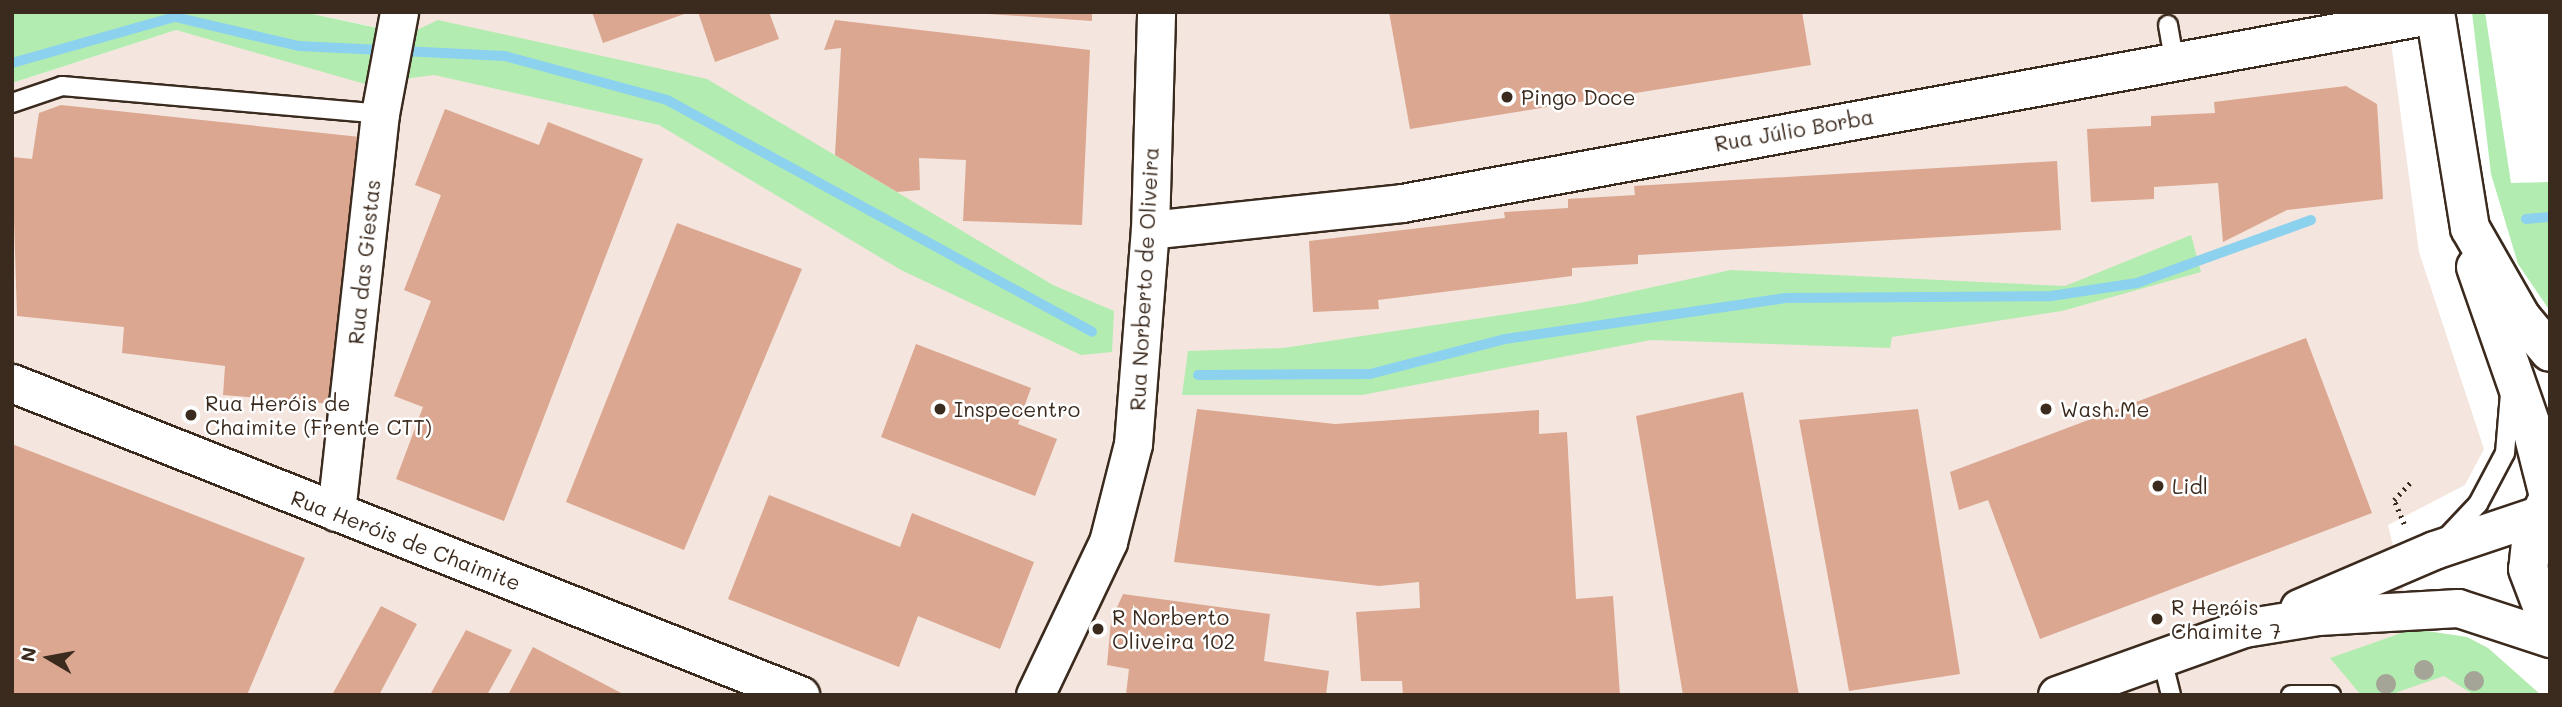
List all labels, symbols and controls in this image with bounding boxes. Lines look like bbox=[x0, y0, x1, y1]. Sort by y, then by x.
place label: Pingo Doce bbox=[1521, 84, 1635, 110]
marker: Pingo Doce bbox=[1499, 89, 1515, 105]
street label: Rua Júlio Borba bbox=[1712, 104, 1876, 156]
street label: Rua Norberto de Oliveira bbox=[1125, 146, 1163, 412]
street label: Rua das Giestas bbox=[343, 178, 385, 346]
place label: Rua Heróis de Chaimite (Frente CTT) bbox=[205, 390, 432, 440]
place label: Inspecentro bbox=[954, 396, 1080, 422]
place label: Wash.Me bbox=[2060, 396, 2150, 422]
marker: Inspecentro bbox=[932, 401, 948, 417]
marker: Wash.Me bbox=[2038, 401, 2054, 417]
marker: Rua Heróis de Chaimite (Frente CTT) bbox=[183, 407, 199, 423]
place label: Lidl bbox=[2172, 473, 2208, 499]
marker: Lidl bbox=[2150, 478, 2166, 494]
street label: Rua Heróis de Chaimite bbox=[288, 485, 524, 595]
place label: R Heróis Chaimite 7 bbox=[2171, 594, 2281, 644]
place label: R Norberto Oliveira 102 bbox=[1112, 604, 1235, 654]
marker: R Heróis Chaimite 7 bbox=[2149, 611, 2165, 627]
marker: R Norberto Oliveira 102 bbox=[1090, 621, 1106, 637]
north arrow bbox=[14, 623, 84, 693]
text: N bbox=[14, 645, 41, 664]

